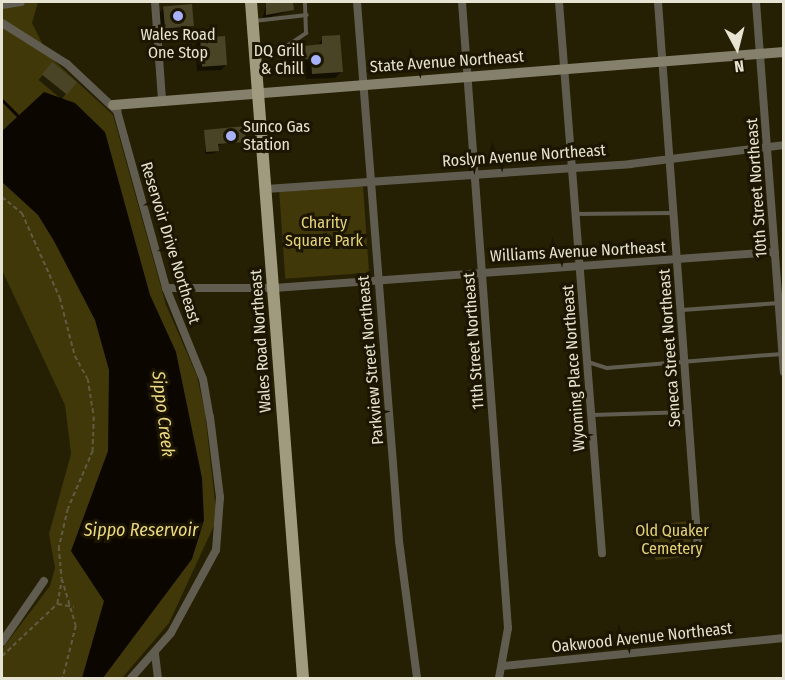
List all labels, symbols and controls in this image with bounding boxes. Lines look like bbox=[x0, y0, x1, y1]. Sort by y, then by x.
marker: Wales Road One Stop bbox=[171, 9, 185, 23]
north arrow bbox=[707, 18, 767, 78]
place label: Wales Road One Stop bbox=[141, 25, 215, 63]
place label: DQ Grill & Chill bbox=[254, 41, 304, 79]
street label: State Avenue Northeast bbox=[369, 47, 525, 77]
marker: DQ Grill & Chill bbox=[309, 53, 323, 67]
text: N bbox=[733, 56, 745, 76]
place label: Sunco Gas Station bbox=[243, 117, 310, 155]
street label: 10th Street Northeast bbox=[743, 117, 771, 259]
marker: Sunco Gas Station bbox=[224, 129, 238, 143]
street label: Roslyn Avenue Northeast bbox=[442, 141, 606, 171]
street label: Reservoir Drive Northeast bbox=[136, 160, 204, 326]
park label: Charity Square Park bbox=[285, 213, 363, 251]
street label: Williams Avenue Northeast bbox=[490, 238, 666, 266]
street label: Seneca Street Northeast bbox=[655, 268, 685, 428]
street label: Wales Road Northeast bbox=[246, 269, 276, 413]
street label: 11th Street Northeast bbox=[460, 272, 488, 410]
street label: Parkview Street Northeast bbox=[354, 275, 388, 445]
street label: Wyoming Place Northeast bbox=[559, 284, 589, 452]
water label: Sippo Creek bbox=[147, 370, 179, 458]
water label: Sippo Reservoir bbox=[84, 519, 198, 541]
park label: Old Quaker Cemetery bbox=[635, 521, 709, 559]
street label: Oakwood Avenue Northeast bbox=[551, 619, 733, 657]

